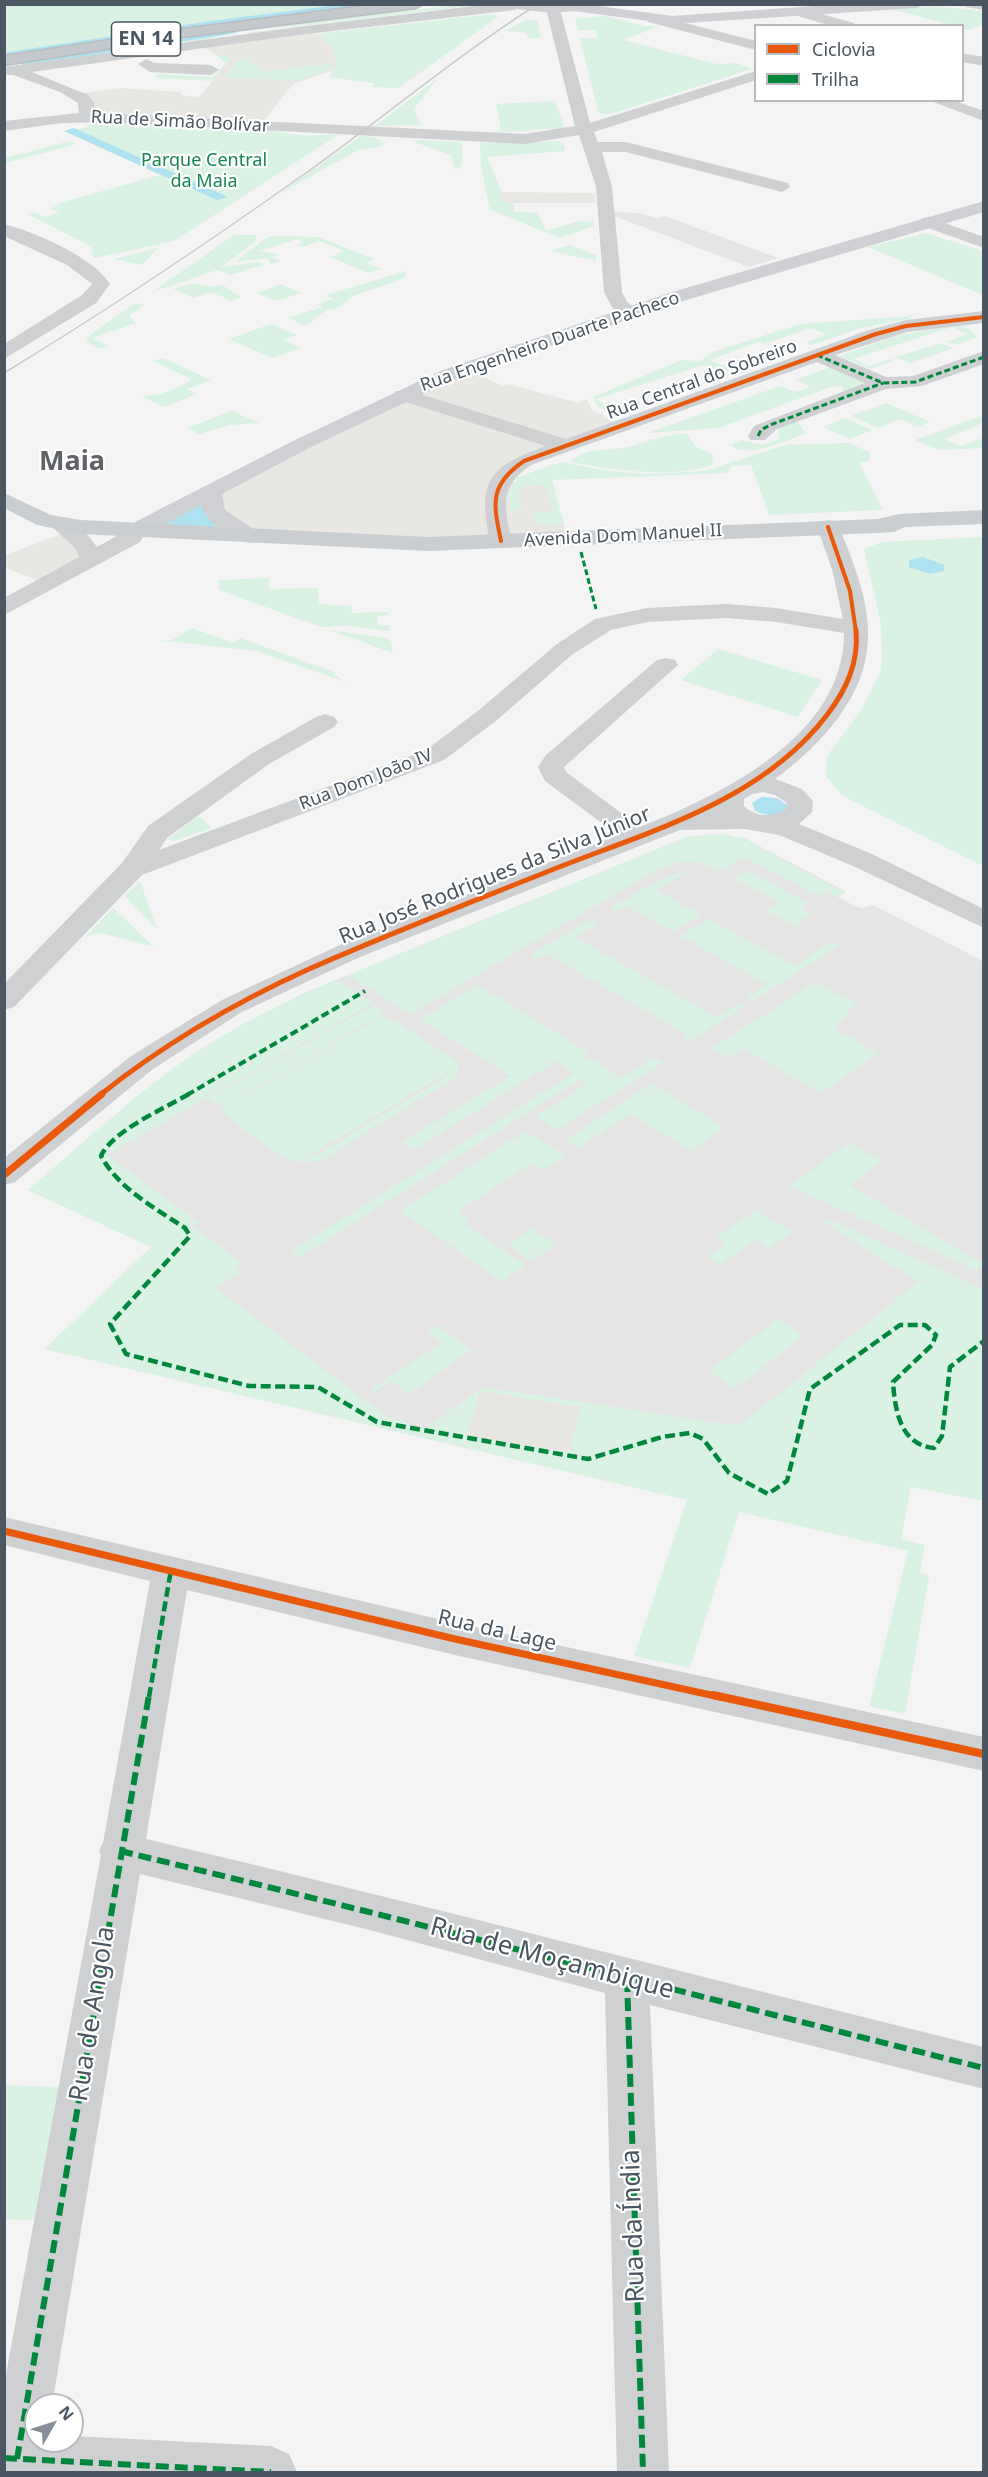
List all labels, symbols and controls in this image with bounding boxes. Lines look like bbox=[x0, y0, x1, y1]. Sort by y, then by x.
road number: EN 14 bbox=[112, 22, 180, 56]
legend bbox=[754, 24, 964, 102]
text: Ciclovia bbox=[812, 37, 876, 61]
text: Trilha bbox=[812, 67, 859, 91]
street label: Rua de Simão Bolívar bbox=[90, 107, 270, 137]
park label: Parque Central da Maia bbox=[141, 150, 267, 192]
street label: Rua Engenheiro Duarte Pacheco bbox=[418, 287, 682, 397]
street label: Rua Central do Sobreiro bbox=[604, 335, 800, 425]
district label: Maia bbox=[39, 446, 105, 478]
street label: Avenida Dom Manuel II bbox=[523, 520, 723, 552]
street label: Rua Dom João IV bbox=[296, 745, 436, 815]
street label: Rua José Rodrigues da Silva Júnior bbox=[335, 802, 655, 950]
street label: Rua da Lage bbox=[435, 1605, 559, 1657]
street label: Rua de Moçambique bbox=[427, 1911, 677, 2007]
street label: Rua de Angola bbox=[64, 1924, 122, 2104]
street label: Rua da Índia bbox=[616, 2149, 652, 2303]
north arrow bbox=[24, 2393, 84, 2453]
text: N bbox=[54, 2401, 79, 2425]

